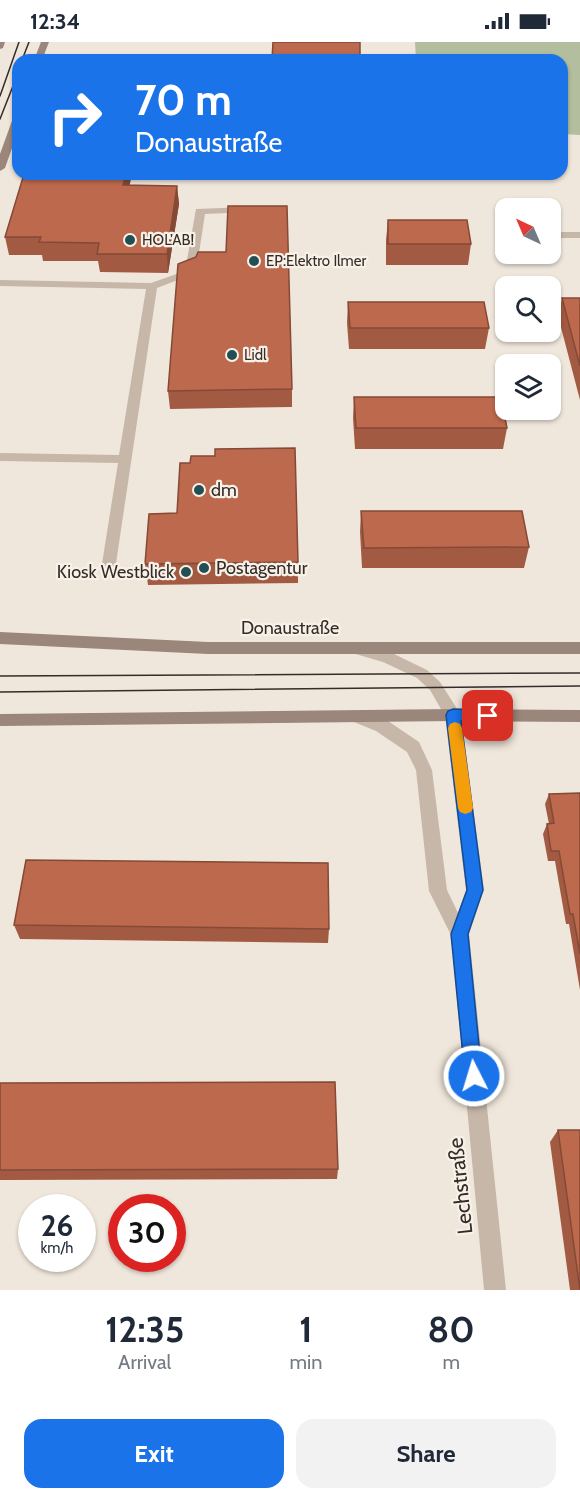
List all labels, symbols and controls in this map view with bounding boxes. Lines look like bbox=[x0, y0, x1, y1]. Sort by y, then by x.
text: 12:34 bbox=[30, 8, 80, 35]
text: 70 m bbox=[135, 74, 232, 126]
icon: right bbox=[36, 78, 114, 156]
text: Donaustraße bbox=[135, 126, 282, 159]
north arrow bbox=[495, 198, 561, 264]
map controls bbox=[495, 198, 561, 420]
place label: HOL’AB! bbox=[142, 231, 194, 249]
marker: HOL’AB! bbox=[123, 233, 137, 247]
place label: EP:Elektro Ilmer bbox=[266, 252, 366, 270]
marker: EP:Elektro Ilmer bbox=[247, 254, 261, 268]
button: search bbox=[495, 276, 561, 342]
place label: Lidl bbox=[244, 346, 267, 364]
marker: Lidl bbox=[225, 348, 239, 362]
button: layers bbox=[495, 354, 561, 420]
place label: dm bbox=[211, 479, 237, 501]
marker: dm bbox=[192, 483, 206, 497]
place label: Postagentur bbox=[216, 557, 308, 579]
place label: Kiosk Westblick bbox=[57, 561, 175, 583]
marker: Postagentur bbox=[197, 561, 211, 575]
marker: Kiosk Westblick bbox=[179, 565, 193, 579]
street label: Donaustraße bbox=[241, 617, 339, 639]
pin bbox=[462, 690, 513, 741]
icon: arrive bbox=[471, 699, 504, 732]
position arrow bbox=[442, 1044, 506, 1108]
street label: Lechstraße bbox=[442, 1136, 478, 1236]
speed limit sign: 30 bbox=[108, 1194, 186, 1272]
text: 26 bbox=[41, 1207, 73, 1244]
text: km/h bbox=[41, 1239, 73, 1257]
text: 12:35 bbox=[105, 1307, 184, 1351]
text: 1 bbox=[299, 1307, 313, 1351]
text: 80 bbox=[428, 1307, 475, 1351]
text: Arrival bbox=[118, 1350, 171, 1374]
text: min bbox=[289, 1350, 322, 1374]
text: m bbox=[442, 1350, 460, 1374]
button: Exit bbox=[24, 1419, 284, 1488]
button: Share bbox=[296, 1419, 556, 1488]

